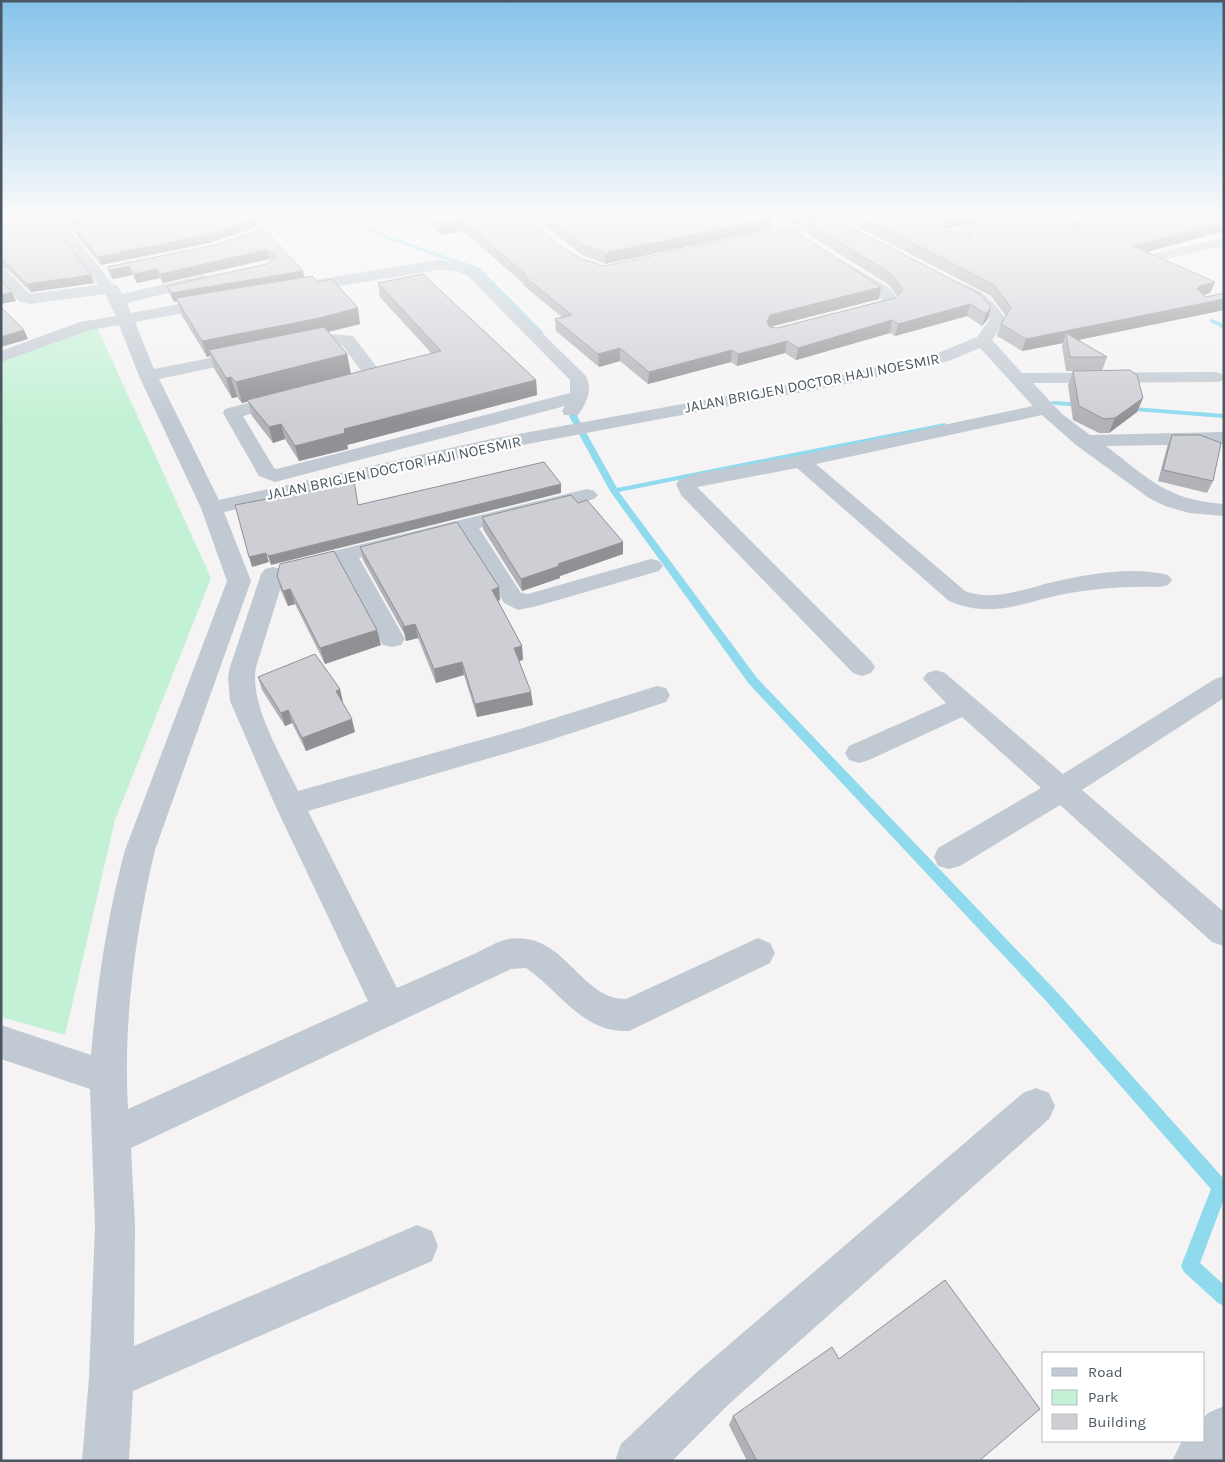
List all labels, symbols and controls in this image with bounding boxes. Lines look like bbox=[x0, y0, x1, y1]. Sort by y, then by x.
street label: JALAN BRIGJEN DOCTOR HAJI NOESMIR bbox=[683, 349, 941, 417]
street label: JALAN BRIGJEN DOCTOR HAJI NOESMIR bbox=[265, 432, 523, 504]
legend bbox=[1042, 1352, 1205, 1442]
text: Road bbox=[1088, 1363, 1123, 1381]
text: Park bbox=[1088, 1388, 1118, 1406]
text: Building bbox=[1088, 1413, 1146, 1431]

